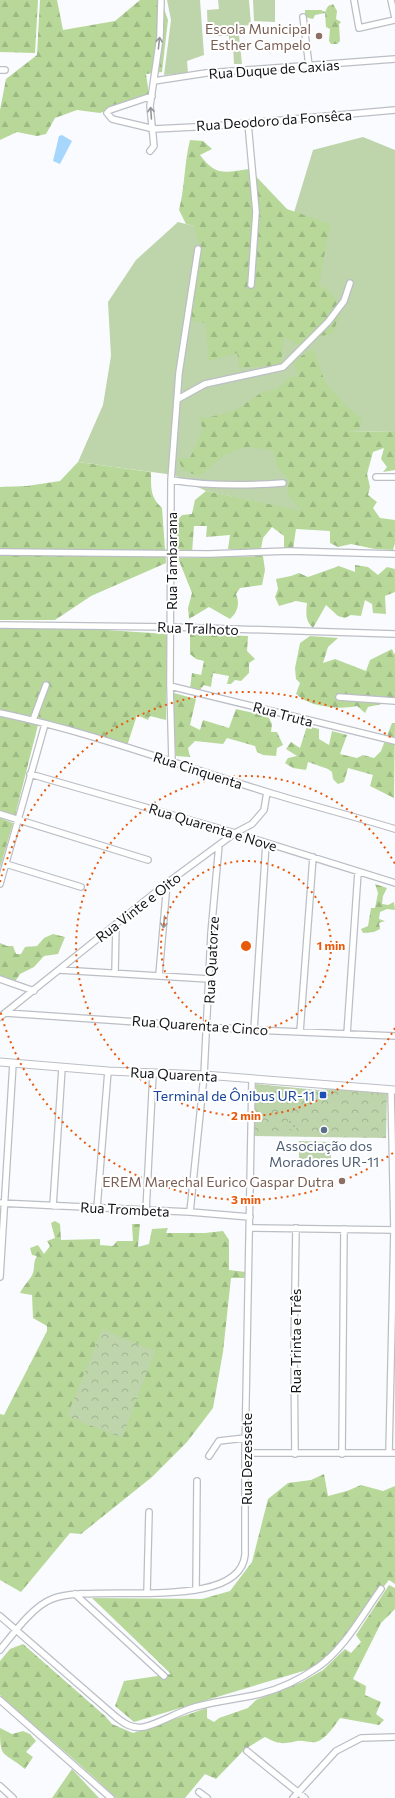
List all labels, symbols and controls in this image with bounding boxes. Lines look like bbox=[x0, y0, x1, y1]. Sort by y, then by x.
place label: Escola Municipal Esther Campelo bbox=[205, 20, 311, 53]
marker: Escola Municipal Esther Campelo bbox=[314, 31, 324, 41]
one-way arrow bbox=[155, 37, 163, 50]
street label: Rua Duque de Caxias bbox=[208, 56, 340, 82]
street label: Rua Deodoro da Fonsêca bbox=[195, 106, 353, 134]
one-way arrow bbox=[147, 107, 154, 120]
street label: Rua Tambarana bbox=[163, 512, 180, 610]
street label: Rua Tralhoto bbox=[157, 618, 239, 638]
street label: Rua Truta bbox=[251, 698, 315, 730]
street label: Rua Cinquenta bbox=[151, 748, 245, 792]
street label: Rua Quarenta e Nove bbox=[147, 799, 279, 855]
street label: Rua Vinte e Oito bbox=[92, 869, 184, 945]
one-way arrow bbox=[160, 915, 167, 928]
street label: Rua Quatorze bbox=[200, 916, 222, 1004]
text: 1 min bbox=[317, 938, 345, 952]
centre of rings bbox=[239, 939, 253, 953]
street label: Rua Quarenta e Cinco bbox=[131, 1012, 269, 1038]
street label: Rua Quarenta bbox=[130, 1063, 218, 1085]
place label: Terminal de Ônibus UR-11 bbox=[153, 1087, 315, 1104]
marker: Terminal de Ônibus UR-11 bbox=[318, 1090, 328, 1100]
text: 2 min bbox=[231, 1108, 261, 1122]
marker: Associação dos Moradores UR-11 bbox=[319, 1125, 329, 1135]
place label: Associação dos Moradores UR-11 bbox=[269, 1137, 379, 1170]
place label: EREM Marechal Eurico Gaspar Dutra bbox=[102, 1173, 334, 1190]
marker: EREM Marechal Eurico Gaspar Dutra bbox=[337, 1176, 347, 1186]
text: 3 min bbox=[231, 1192, 261, 1206]
street label: Rua Trombeta bbox=[80, 1198, 170, 1220]
street label: Rua Trinta e Três bbox=[287, 1289, 304, 1393]
street label: Rua Dezessete bbox=[238, 1413, 255, 1505]

